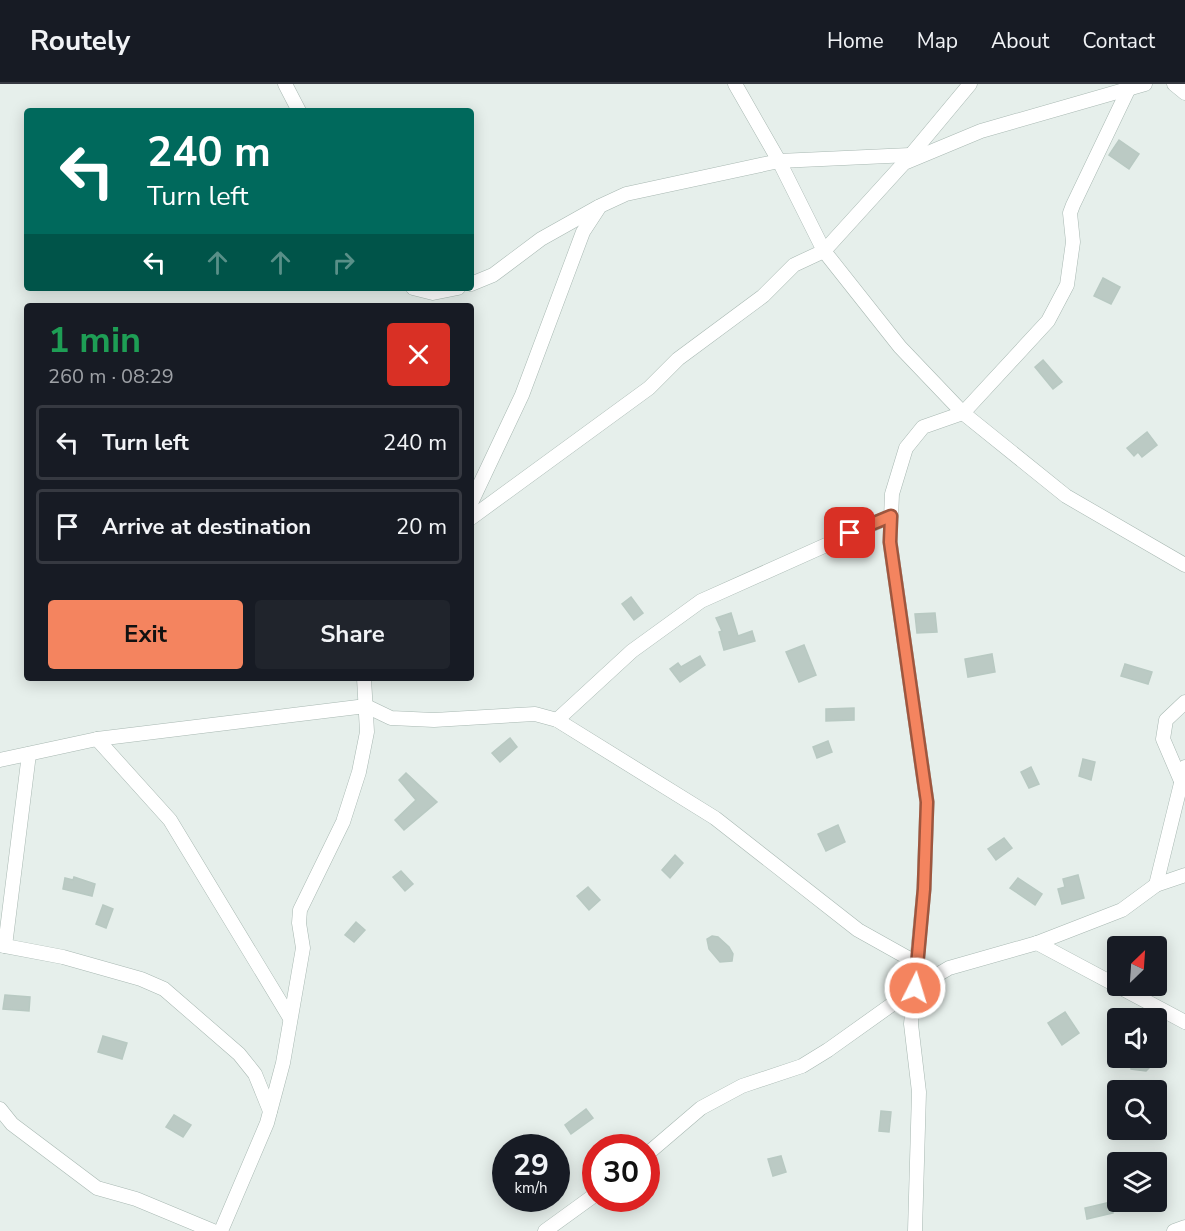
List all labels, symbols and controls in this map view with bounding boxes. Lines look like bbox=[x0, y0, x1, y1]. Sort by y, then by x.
text: Routely bbox=[30, 22, 130, 60]
text: Home bbox=[827, 27, 884, 55]
text: Map bbox=[917, 27, 958, 55]
text: About bbox=[991, 27, 1049, 55]
text: Contact bbox=[1082, 27, 1155, 55]
text: 240 m bbox=[147, 124, 271, 181]
icon: left bbox=[48, 132, 126, 210]
text: Turn left bbox=[147, 178, 248, 215]
icon: left bbox=[138, 246, 171, 279]
icon: ahead bbox=[201, 246, 234, 279]
icon: ahead bbox=[264, 246, 297, 279]
icon: right bbox=[327, 246, 360, 279]
text: 1 min bbox=[48, 316, 141, 365]
button: close bbox=[387, 323, 450, 386]
text: 260 m · 08:29 bbox=[48, 363, 174, 390]
icon: left bbox=[51, 426, 84, 459]
text: Turn left bbox=[102, 428, 189, 458]
text: 240 m bbox=[383, 428, 447, 458]
pin bbox=[824, 507, 875, 558]
icon: arrive bbox=[51, 510, 84, 543]
text: Arrive at destination bbox=[102, 512, 311, 542]
text: 20 m bbox=[396, 512, 447, 542]
icon: arrive bbox=[833, 516, 866, 549]
button: Exit bbox=[48, 600, 243, 669]
button: Share bbox=[255, 600, 450, 669]
north arrow bbox=[1107, 936, 1167, 996]
map controls bbox=[1107, 936, 1167, 1212]
position arrow bbox=[883, 956, 947, 1020]
button: sound bbox=[1107, 1008, 1167, 1068]
button: search bbox=[1107, 1080, 1167, 1140]
speed limit sign: 30 bbox=[582, 1134, 660, 1212]
text: 29 bbox=[513, 1145, 549, 1186]
button: layers bbox=[1107, 1152, 1167, 1212]
text: km/h bbox=[514, 1178, 548, 1198]

